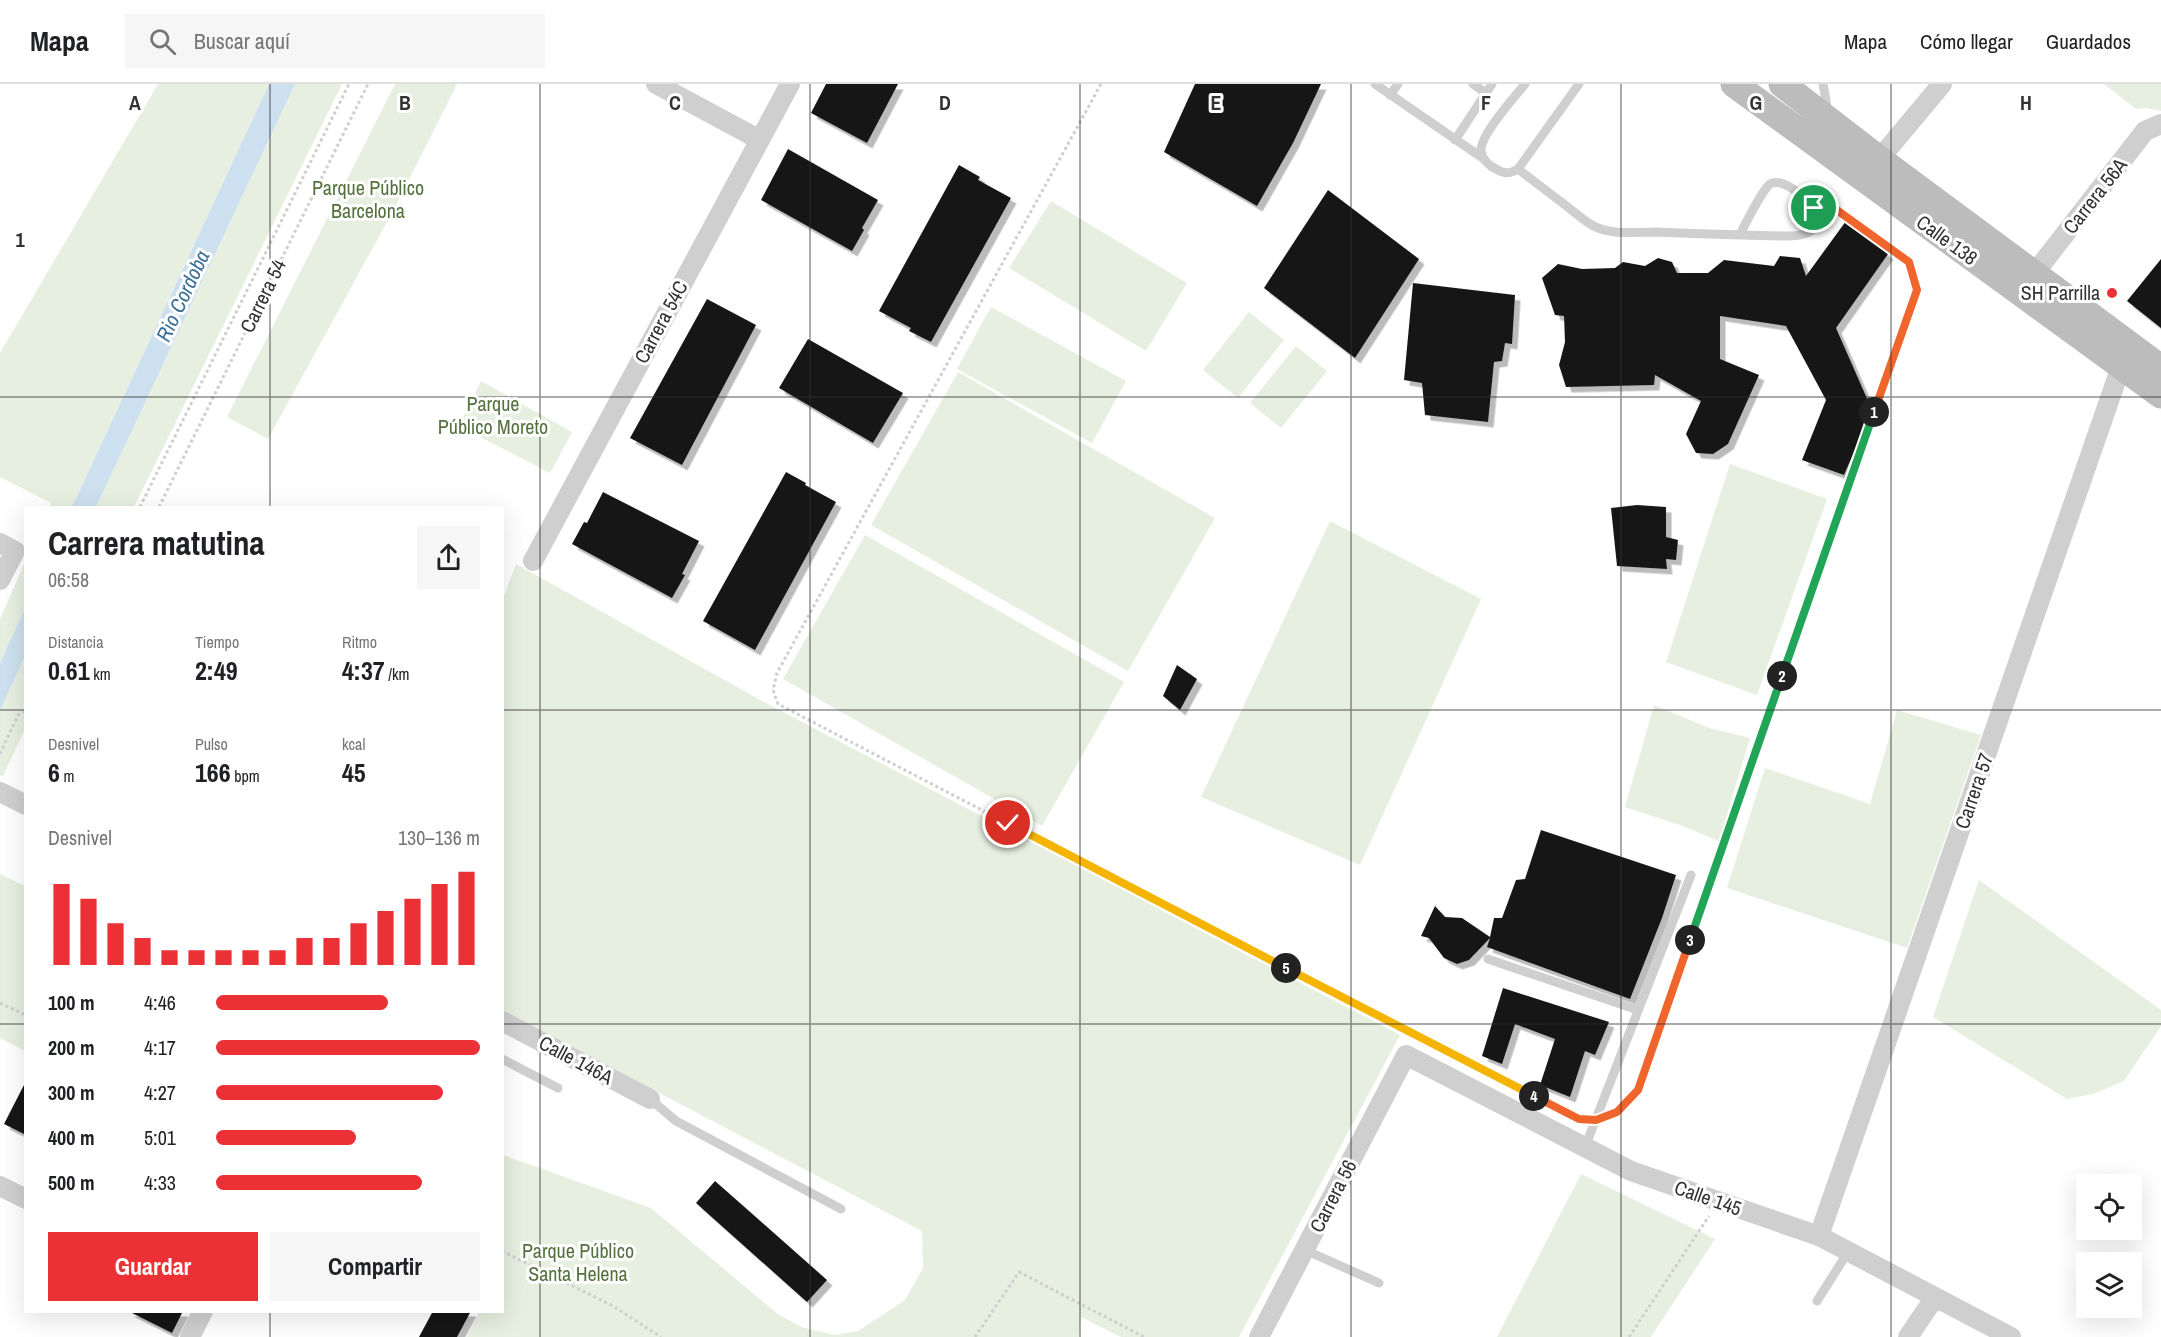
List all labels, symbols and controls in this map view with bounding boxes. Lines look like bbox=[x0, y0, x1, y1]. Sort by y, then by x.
search box bbox=[125, 14, 545, 68]
text: Mapa bbox=[30, 22, 89, 60]
icon: search bbox=[146, 25, 179, 58]
text: Buscar aquí bbox=[194, 26, 290, 56]
text: Mapa bbox=[1844, 27, 1887, 56]
text: Cómo llegar bbox=[1920, 27, 2013, 56]
text: Guardados bbox=[2046, 27, 2131, 56]
text: A bbox=[129, 89, 141, 116]
text: B bbox=[399, 89, 411, 116]
text: C bbox=[669, 89, 681, 116]
text: D bbox=[939, 89, 951, 116]
text: E bbox=[1211, 89, 1222, 116]
text: F bbox=[1481, 89, 1491, 116]
text: G bbox=[1750, 89, 1762, 116]
text: H bbox=[2020, 89, 2032, 116]
street label: Carrera 56A bbox=[2056, 152, 2133, 239]
park label: Parque Público Barcelona bbox=[312, 174, 424, 224]
pin bbox=[1788, 182, 1839, 233]
icon: arrive bbox=[1797, 191, 1830, 224]
street label: Calle 138 bbox=[1911, 208, 1983, 271]
text: 1 bbox=[15, 226, 25, 253]
water label: Rio Cordoba bbox=[149, 245, 216, 346]
street label: Carrera 54 bbox=[233, 255, 292, 337]
street label: Carrera 54C bbox=[627, 275, 694, 368]
place label: SH Parrilla bbox=[2021, 279, 2100, 306]
marker: SH Parrilla bbox=[2105, 286, 2119, 300]
park label: Parque Público Moreto bbox=[438, 390, 548, 440]
pin: 1 bbox=[1859, 397, 1889, 427]
text: 1 bbox=[1870, 401, 1878, 423]
text: Carrera matutina bbox=[48, 521, 265, 565]
button: share bbox=[417, 526, 480, 589]
text: 06:58 bbox=[48, 566, 89, 593]
text: Distancia bbox=[48, 631, 103, 653]
text: Tiempo bbox=[195, 631, 239, 653]
text: Ritmo bbox=[342, 631, 377, 653]
text: 0.61 bbox=[48, 653, 90, 688]
text: 2:49 bbox=[195, 653, 238, 688]
text: 4:37 bbox=[342, 653, 385, 688]
pin: 2 bbox=[1767, 661, 1797, 691]
text: km bbox=[90, 663, 111, 685]
text: /km bbox=[385, 663, 409, 685]
text: 2 bbox=[1778, 665, 1786, 687]
text: Desnivel bbox=[48, 733, 99, 755]
text: Pulso bbox=[195, 733, 228, 755]
text: kcal bbox=[342, 733, 365, 755]
street label: Carrera 57 bbox=[1948, 749, 1999, 832]
text: 6 bbox=[48, 755, 60, 790]
text: 166 bbox=[195, 755, 231, 790]
text: 45 bbox=[342, 755, 366, 790]
text: m bbox=[60, 765, 74, 787]
text: bpm bbox=[231, 765, 260, 787]
pin bbox=[982, 797, 1033, 848]
icon: check bbox=[991, 806, 1024, 839]
text: Desnivel bbox=[48, 824, 112, 851]
text: 130–136 m bbox=[398, 824, 480, 851]
pin: 3 bbox=[1675, 925, 1705, 955]
text: 3 bbox=[1686, 929, 1694, 951]
pin: 5 bbox=[1271, 953, 1301, 983]
text: 5 bbox=[1282, 957, 1290, 979]
text: 100 m bbox=[48, 989, 95, 1016]
text: 4:46 bbox=[144, 989, 176, 1016]
street label: Calle 146A bbox=[534, 1029, 618, 1090]
text: 200 m bbox=[48, 1034, 95, 1061]
text: 4:17 bbox=[144, 1034, 176, 1061]
text: 300 m bbox=[48, 1079, 95, 1106]
text: 4:27 bbox=[144, 1079, 176, 1106]
pin: 4 bbox=[1519, 1081, 1549, 1111]
text: 4 bbox=[1530, 1085, 1538, 1107]
text: 400 m bbox=[48, 1124, 95, 1151]
text: 5:01 bbox=[144, 1124, 176, 1151]
street label: Carrera 56 bbox=[1303, 1155, 1362, 1237]
text: 500 m bbox=[48, 1169, 95, 1196]
text: 4:33 bbox=[144, 1169, 176, 1196]
street label: Calle 145 bbox=[1671, 1173, 1745, 1222]
map controls bbox=[2076, 1174, 2142, 1318]
button: locate bbox=[2076, 1174, 2142, 1240]
button: Guardar bbox=[48, 1232, 258, 1301]
button: Compartir bbox=[270, 1232, 480, 1301]
park label: Parque Público Santa Helena bbox=[522, 1237, 634, 1287]
button: layers bbox=[2076, 1252, 2142, 1318]

